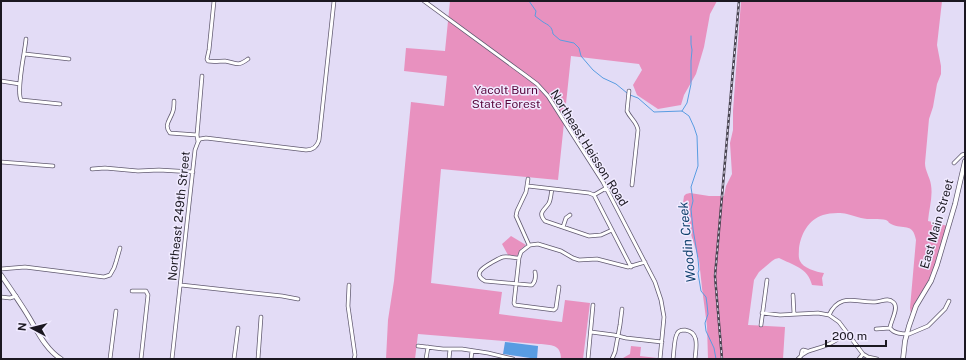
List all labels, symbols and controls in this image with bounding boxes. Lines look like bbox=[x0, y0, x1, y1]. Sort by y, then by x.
park label: Yacolt Burn State Forest bbox=[472, 83, 541, 111]
street label: Northeast Heisson Road bbox=[547, 87, 631, 209]
street label: Northeast 249th Street bbox=[165, 150, 193, 282]
street label: East Main Street bbox=[918, 177, 957, 270]
water label: Woodin Creek bbox=[675, 201, 699, 283]
north arrow bbox=[12, 308, 52, 348]
text: N bbox=[16, 322, 29, 332]
scale bar bbox=[826, 322, 886, 348]
text: 200 m bbox=[832, 329, 867, 343]

